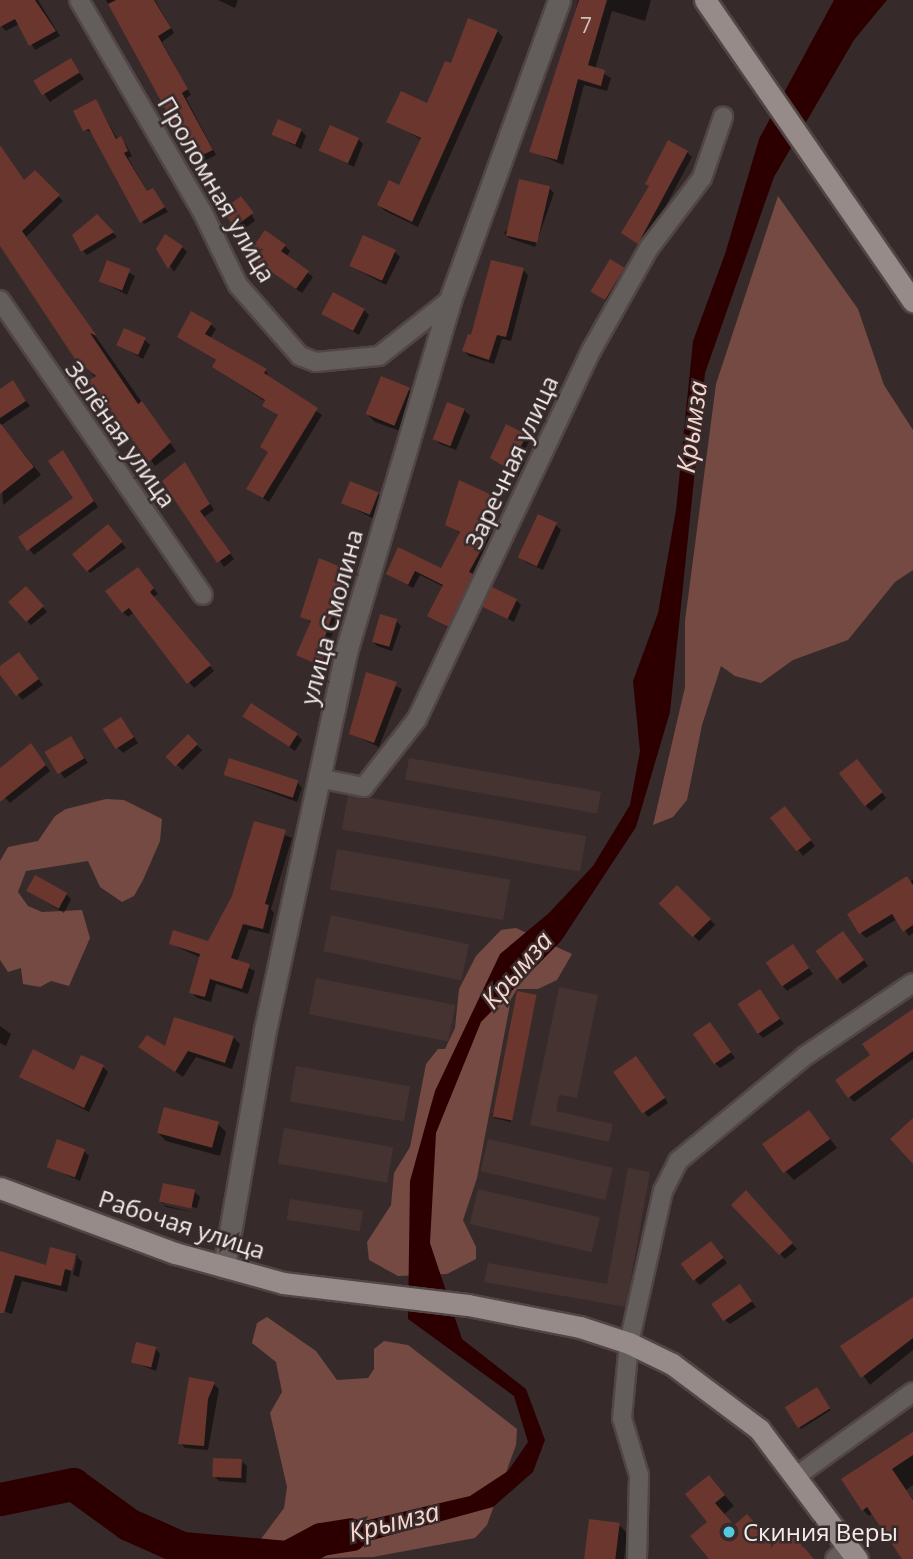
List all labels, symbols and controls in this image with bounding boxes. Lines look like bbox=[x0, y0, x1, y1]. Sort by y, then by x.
house number: 7 bbox=[580, 12, 592, 38]
street label: Проломная улица bbox=[152, 91, 282, 287]
street label: Зелёная улица bbox=[60, 355, 182, 513]
street label: Заречная улица bbox=[458, 371, 564, 553]
water label: Крымза bbox=[670, 379, 714, 475]
street label: улица Смолина bbox=[294, 526, 368, 708]
water label: Крымза bbox=[475, 925, 559, 1015]
street label: Рабочая улица bbox=[95, 1184, 269, 1264]
water label: Крымза bbox=[345, 1496, 443, 1548]
place label: Скиния Веры bbox=[743, 1518, 898, 1546]
marker: Скиния Веры bbox=[721, 1524, 737, 1540]

